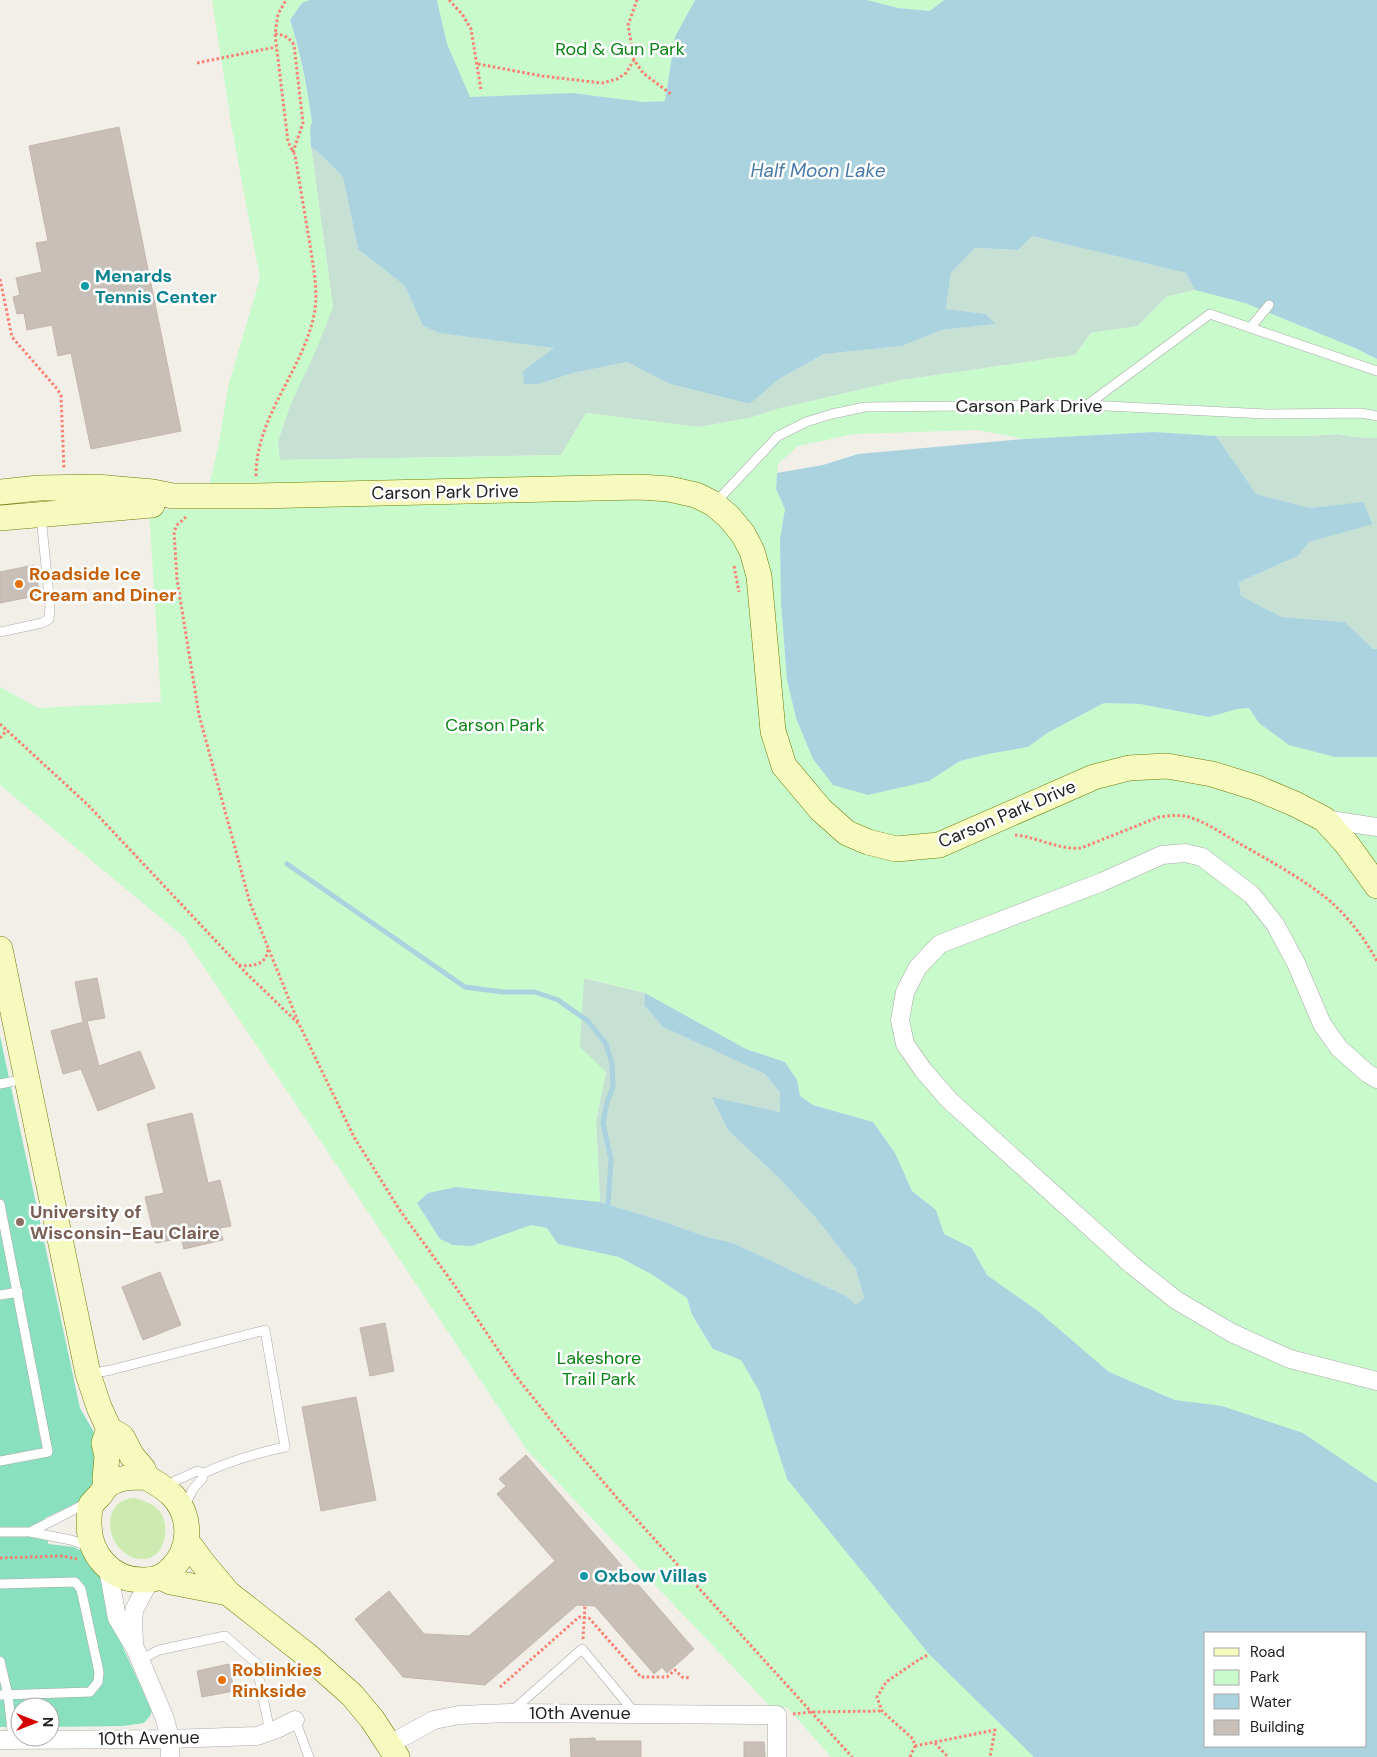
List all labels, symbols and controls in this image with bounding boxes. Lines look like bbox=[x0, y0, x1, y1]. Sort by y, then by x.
park label: Rod & Gun Park bbox=[555, 37, 685, 61]
water label: Half Moon Lake bbox=[750, 158, 886, 183]
place label: Menards Tennis Center bbox=[95, 264, 217, 309]
marker: Menards Tennis Center bbox=[79, 280, 91, 292]
street label: Carson Park Drive bbox=[955, 394, 1103, 418]
street label: Carson Park Drive bbox=[371, 479, 519, 505]
place label: Roadside Ice Cream and Diner bbox=[29, 562, 177, 607]
marker: Roadside Ice Cream and Diner bbox=[13, 578, 25, 590]
park label: Carson Park bbox=[445, 713, 545, 737]
street label: Carson Park Drive bbox=[935, 774, 1079, 854]
place label: University of Wisconsin-Eau Claire bbox=[30, 1200, 220, 1245]
marker: University of Wisconsin-Eau Claire bbox=[14, 1216, 26, 1228]
park label: Lakeshore Trail Park bbox=[557, 1346, 641, 1391]
place label: Oxbow Villas bbox=[594, 1564, 707, 1588]
marker: Oxbow Villas bbox=[578, 1570, 590, 1582]
legend bbox=[1204, 1632, 1367, 1747]
text: Road bbox=[1250, 1642, 1285, 1662]
place label: Roblinkies Rinkside bbox=[232, 1658, 322, 1703]
text: Park bbox=[1250, 1667, 1280, 1687]
marker: Roblinkies Rinkside bbox=[216, 1674, 228, 1686]
text: Water bbox=[1250, 1692, 1292, 1712]
north arrow bbox=[10, 1697, 60, 1747]
street label: 10th Avenue bbox=[529, 1701, 631, 1725]
text: N bbox=[39, 1717, 57, 1727]
text: Building bbox=[1250, 1717, 1305, 1737]
street label: 10th Avenue bbox=[98, 1725, 200, 1751]

